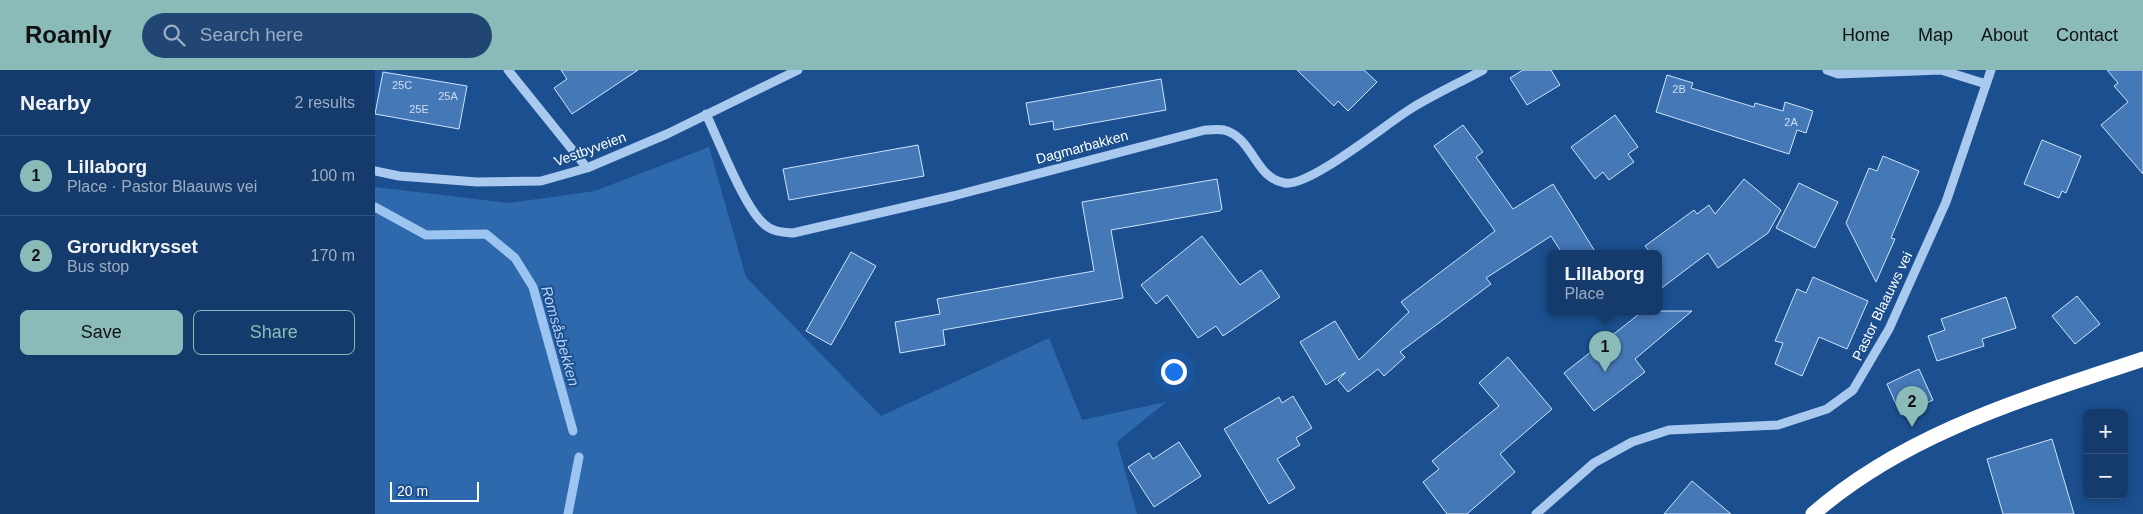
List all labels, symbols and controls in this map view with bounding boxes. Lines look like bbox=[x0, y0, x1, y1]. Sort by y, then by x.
search box bbox=[142, 13, 492, 58]
text: Roamly bbox=[25, 21, 112, 48]
icon: search bbox=[160, 21, 188, 49]
text: Search here bbox=[200, 24, 303, 45]
text: Home bbox=[1842, 25, 1890, 45]
text: Map bbox=[1918, 25, 1953, 45]
text: About bbox=[1981, 25, 2028, 45]
text: Contact bbox=[2056, 25, 2118, 45]
house number: 25C bbox=[392, 79, 412, 91]
house number: 2B bbox=[1672, 83, 1686, 95]
house number: 25A bbox=[438, 90, 458, 102]
text: Nearby bbox=[20, 91, 91, 114]
text: 2 results bbox=[295, 94, 355, 111]
house number: 25E bbox=[409, 103, 429, 115]
house number: 2A bbox=[1784, 116, 1798, 128]
street label: Dagmarbakken bbox=[1034, 127, 1130, 167]
street label: Vestbyveien bbox=[552, 129, 628, 169]
text: Lillaborg bbox=[67, 156, 147, 177]
text: 1 bbox=[32, 167, 40, 184]
text: 100 m bbox=[311, 167, 355, 184]
text: Place · Pastor Blaauws vei bbox=[67, 178, 257, 195]
text: Grorudkrysset bbox=[67, 236, 198, 257]
text: 2 bbox=[32, 247, 40, 264]
text: 170 m bbox=[311, 247, 355, 264]
street label: Pastor Blaauws vei bbox=[1849, 249, 1915, 363]
popup bbox=[1547, 250, 1662, 315]
text: Bus stop bbox=[67, 258, 129, 275]
text: Lillaborg bbox=[1564, 263, 1645, 284]
water label: Romsåsbekken bbox=[538, 284, 583, 388]
text: Place bbox=[1564, 285, 1604, 302]
button: Save bbox=[20, 310, 183, 355]
button: Share bbox=[193, 310, 355, 355]
pin: 1 bbox=[1589, 331, 1621, 372]
your location bbox=[1161, 359, 1187, 385]
pin: 2 bbox=[1896, 386, 1928, 427]
map controls bbox=[2083, 409, 2128, 499]
button: + bbox=[2083, 409, 2128, 454]
button: − bbox=[2083, 454, 2128, 499]
scale bar bbox=[390, 479, 479, 502]
text: 20 m bbox=[397, 483, 428, 499]

